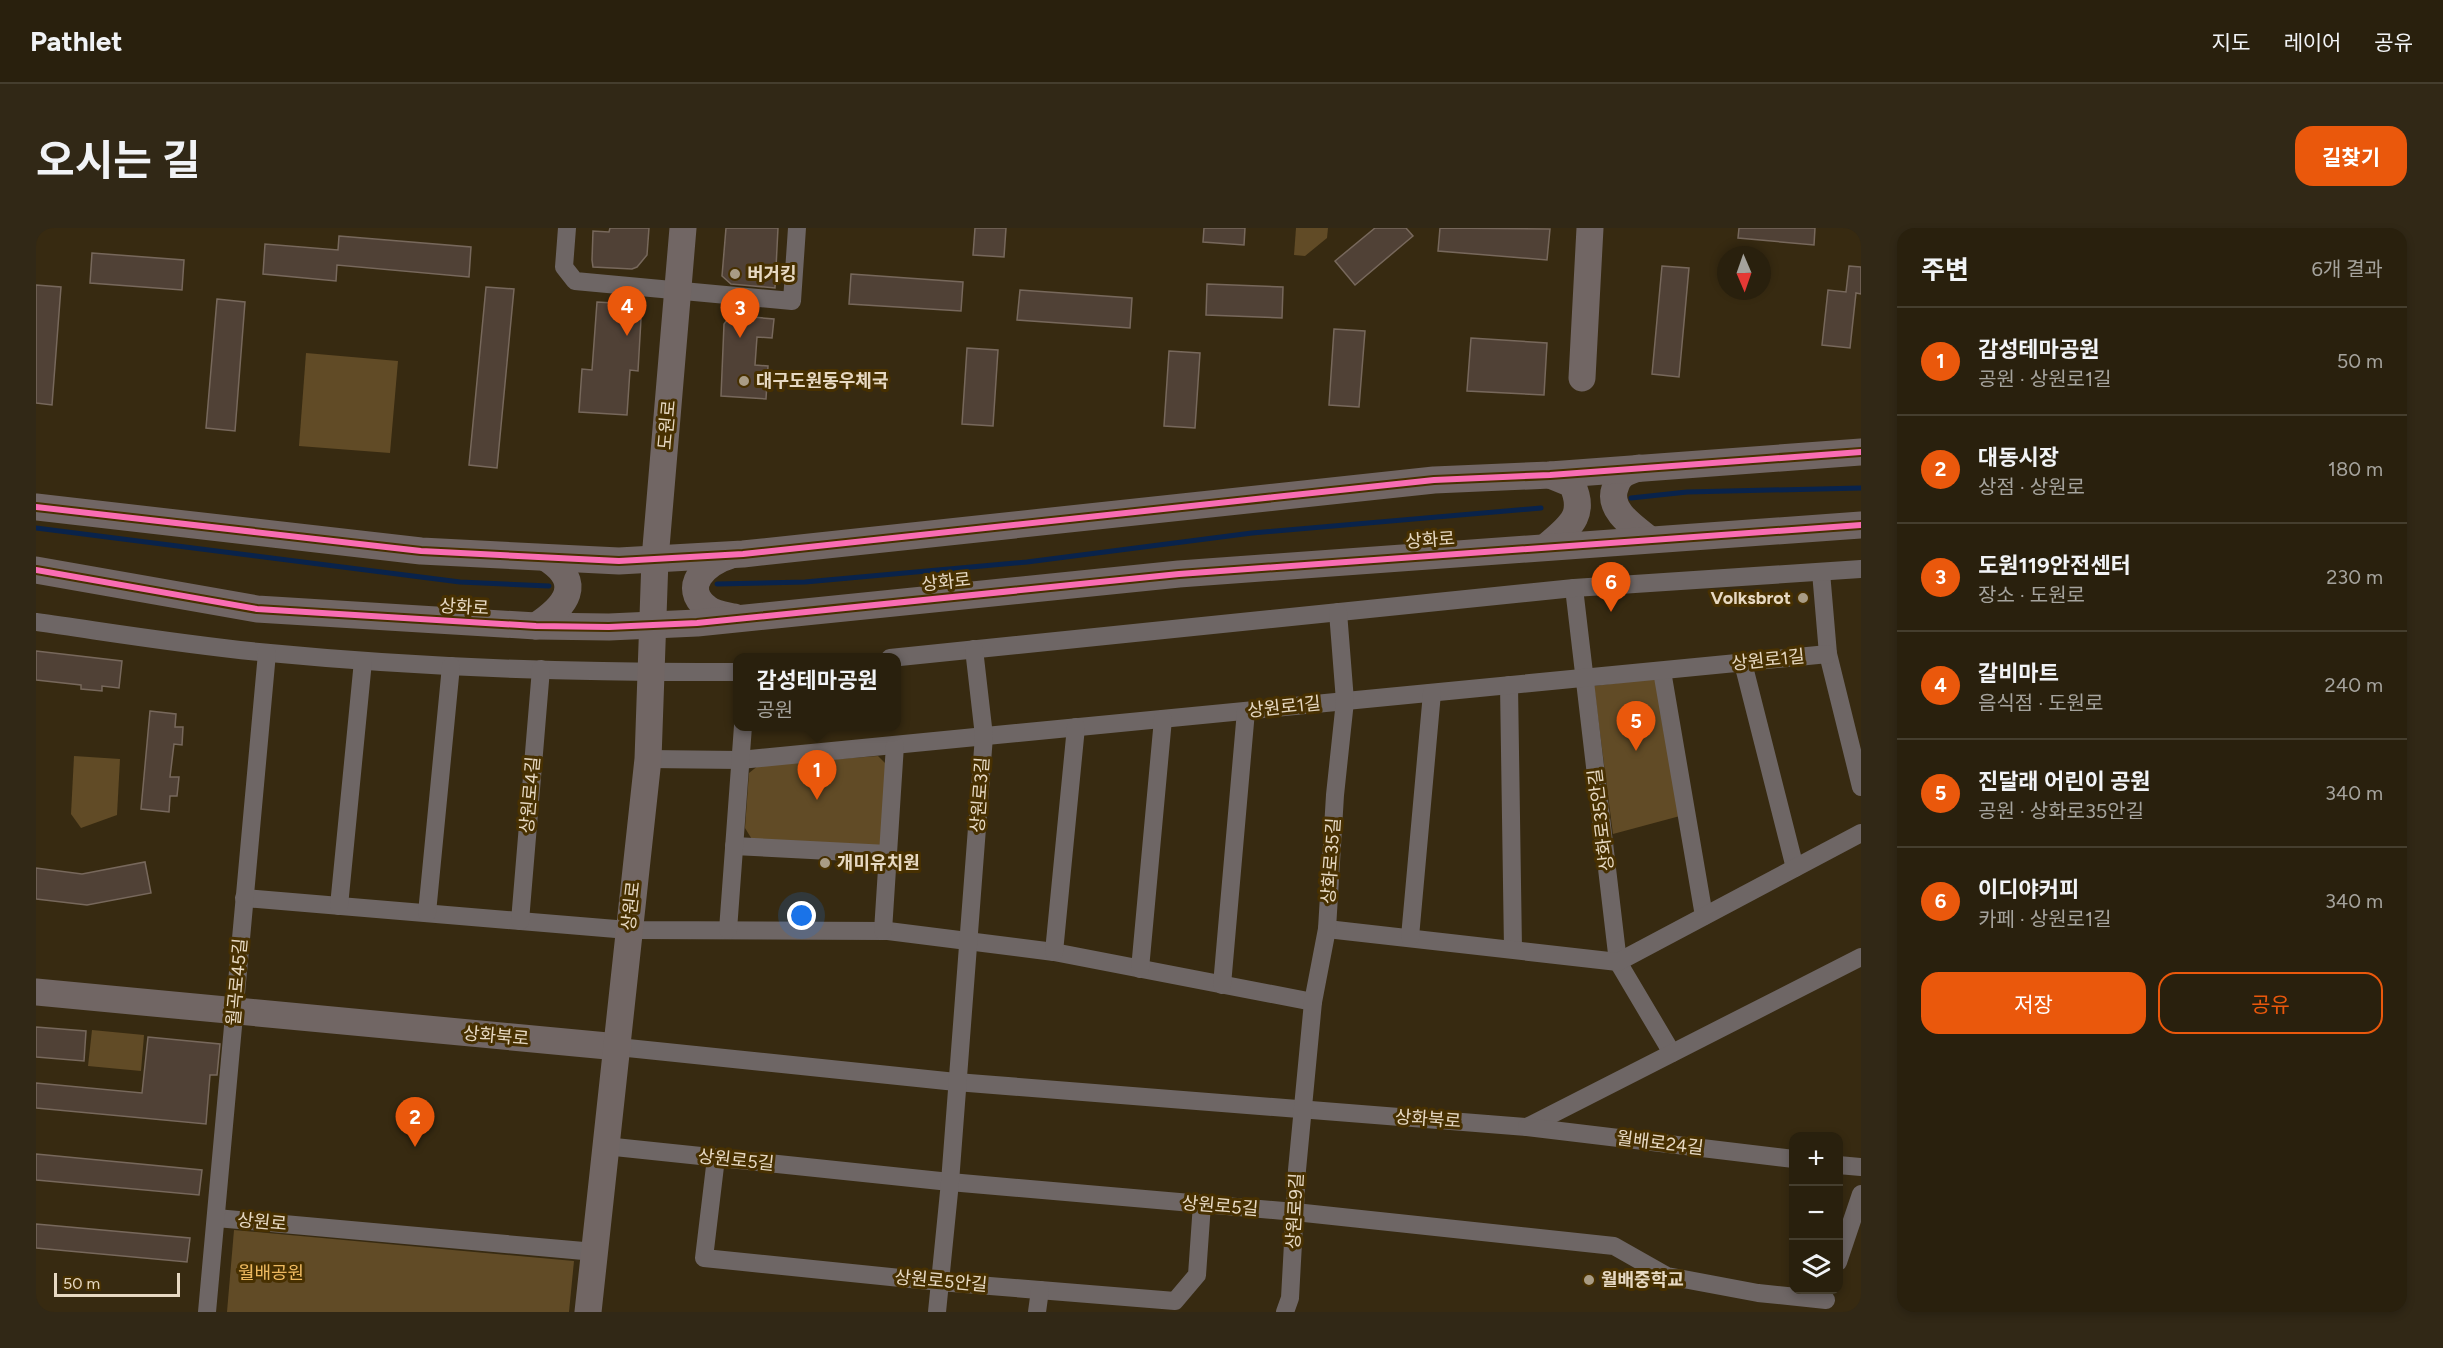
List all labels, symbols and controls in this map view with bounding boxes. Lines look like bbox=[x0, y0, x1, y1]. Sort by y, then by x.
text: Pathlet bbox=[30, 24, 122, 58]
text: 지도 bbox=[2212, 30, 2250, 55]
text: 레이어 bbox=[2283, 30, 2341, 55]
text: 공유 bbox=[2374, 30, 2413, 55]
button: 길찾기 bbox=[2295, 126, 2407, 186]
text: 오시는 길 bbox=[36, 135, 201, 186]
north arrow bbox=[1717, 246, 1771, 300]
text: 주변 bbox=[1921, 254, 1969, 286]
text: 6개 결과 bbox=[2312, 257, 2383, 281]
place label: 버거킹 bbox=[747, 263, 797, 285]
marker: 버거킹 bbox=[728, 267, 742, 281]
pin: 4 bbox=[608, 286, 646, 336]
pin: 3 bbox=[720, 288, 760, 338]
text: 감성테마공원 bbox=[1978, 336, 2099, 363]
text: 1 bbox=[1936, 349, 1945, 373]
text: 50 m bbox=[2337, 349, 2383, 373]
text: 공원 · 상원로1길 bbox=[1978, 367, 2112, 391]
place label: 대구도원동우체국 bbox=[756, 370, 888, 392]
marker: 대구도원동우체국 bbox=[737, 374, 751, 388]
street label: 도원로 bbox=[654, 399, 680, 451]
text: 대동시장 bbox=[1978, 444, 2059, 471]
text: 2 bbox=[1935, 457, 1946, 481]
text: 180 m bbox=[2328, 457, 2383, 481]
text: 상점 · 상원로 bbox=[1978, 475, 2085, 499]
street label: 상화로 bbox=[1404, 527, 1456, 553]
text: 도원119안전센터 bbox=[1978, 552, 2131, 579]
pin: 6 bbox=[1592, 562, 1630, 612]
text: 3 bbox=[1935, 565, 1946, 589]
text: 230 m bbox=[2326, 565, 2383, 589]
street label: 상화로 bbox=[920, 568, 972, 596]
text: 장소 · 도원로 bbox=[1978, 583, 2085, 607]
place label: Volksbrot bbox=[1711, 587, 1791, 609]
marker: Volksbrot bbox=[1796, 591, 1810, 605]
street label: 상화로 bbox=[439, 595, 489, 619]
street label: 상원로1길 bbox=[1730, 645, 1806, 675]
popup bbox=[733, 653, 901, 731]
text: 갈비마트 bbox=[1978, 660, 2059, 687]
text: 감성테마공원 bbox=[756, 667, 878, 694]
text: 4 bbox=[1934, 673, 1947, 697]
text: 240 m bbox=[2325, 673, 2383, 697]
text: 음식점 · 도원로 bbox=[1978, 691, 2103, 715]
street label: 상원로1길 bbox=[1246, 692, 1322, 722]
text: 공원 bbox=[756, 698, 793, 722]
pin: 5 bbox=[1616, 702, 1656, 751]
pin: 1 bbox=[798, 750, 836, 800]
street label: 상원로4길 bbox=[516, 755, 544, 835]
street label: 상원로3길 bbox=[966, 756, 994, 834]
street label: 상화로35안길 bbox=[1584, 768, 1618, 872]
text: 진달래 어린이 공원 bbox=[1978, 768, 2150, 795]
text: 5 bbox=[1935, 781, 1946, 805]
text: 340 m bbox=[2325, 781, 2383, 805]
text: 공원 · 상화로35안길 bbox=[1978, 799, 2144, 823]
street label: 상화로35길 bbox=[1317, 817, 1345, 905]
place label: 개미유치원 bbox=[837, 852, 920, 874]
marker: 개미유치원 bbox=[818, 856, 832, 870]
text: 이디야커피 bbox=[1978, 876, 2079, 903]
street label: 상원로 bbox=[617, 880, 645, 932]
text: 6 bbox=[1935, 889, 1946, 913]
text: 340 m bbox=[2325, 889, 2383, 913]
your location bbox=[787, 901, 816, 930]
text: 카페 · 상원로1길 bbox=[1978, 907, 2112, 931]
street label: 월곡로45길 bbox=[222, 937, 252, 1027]
button: 저장 bbox=[1921, 972, 2146, 1034]
button: 공유 bbox=[2158, 972, 2383, 1034]
street label: 상화북로 bbox=[462, 1022, 530, 1050]
pin: 2 bbox=[396, 1098, 434, 1147]
street label: 상화북로 bbox=[1394, 1106, 1462, 1132]
street label: 월배로24길 bbox=[1615, 1127, 1705, 1159]
map controls bbox=[1789, 1132, 1843, 1294]
button: + bbox=[1789, 1132, 1843, 1186]
street label: 상원로5길 bbox=[697, 1145, 775, 1175]
street label: 상원로9길 bbox=[1282, 1172, 1308, 1250]
button: − bbox=[1789, 1186, 1843, 1240]
street label: 상원로5길 bbox=[1181, 1192, 1259, 1220]
street label: 상원로 bbox=[236, 1209, 288, 1235]
button: layers bbox=[1789, 1240, 1843, 1294]
park label: 월배공원 bbox=[238, 1262, 304, 1284]
street label: 상원로5안길 bbox=[894, 1266, 988, 1296]
place label: 월배중학교 bbox=[1601, 1269, 1684, 1291]
scale bar bbox=[54, 1270, 180, 1298]
marker: 월배중학교 bbox=[1582, 1273, 1596, 1287]
text: 50 m bbox=[63, 1274, 100, 1293]

